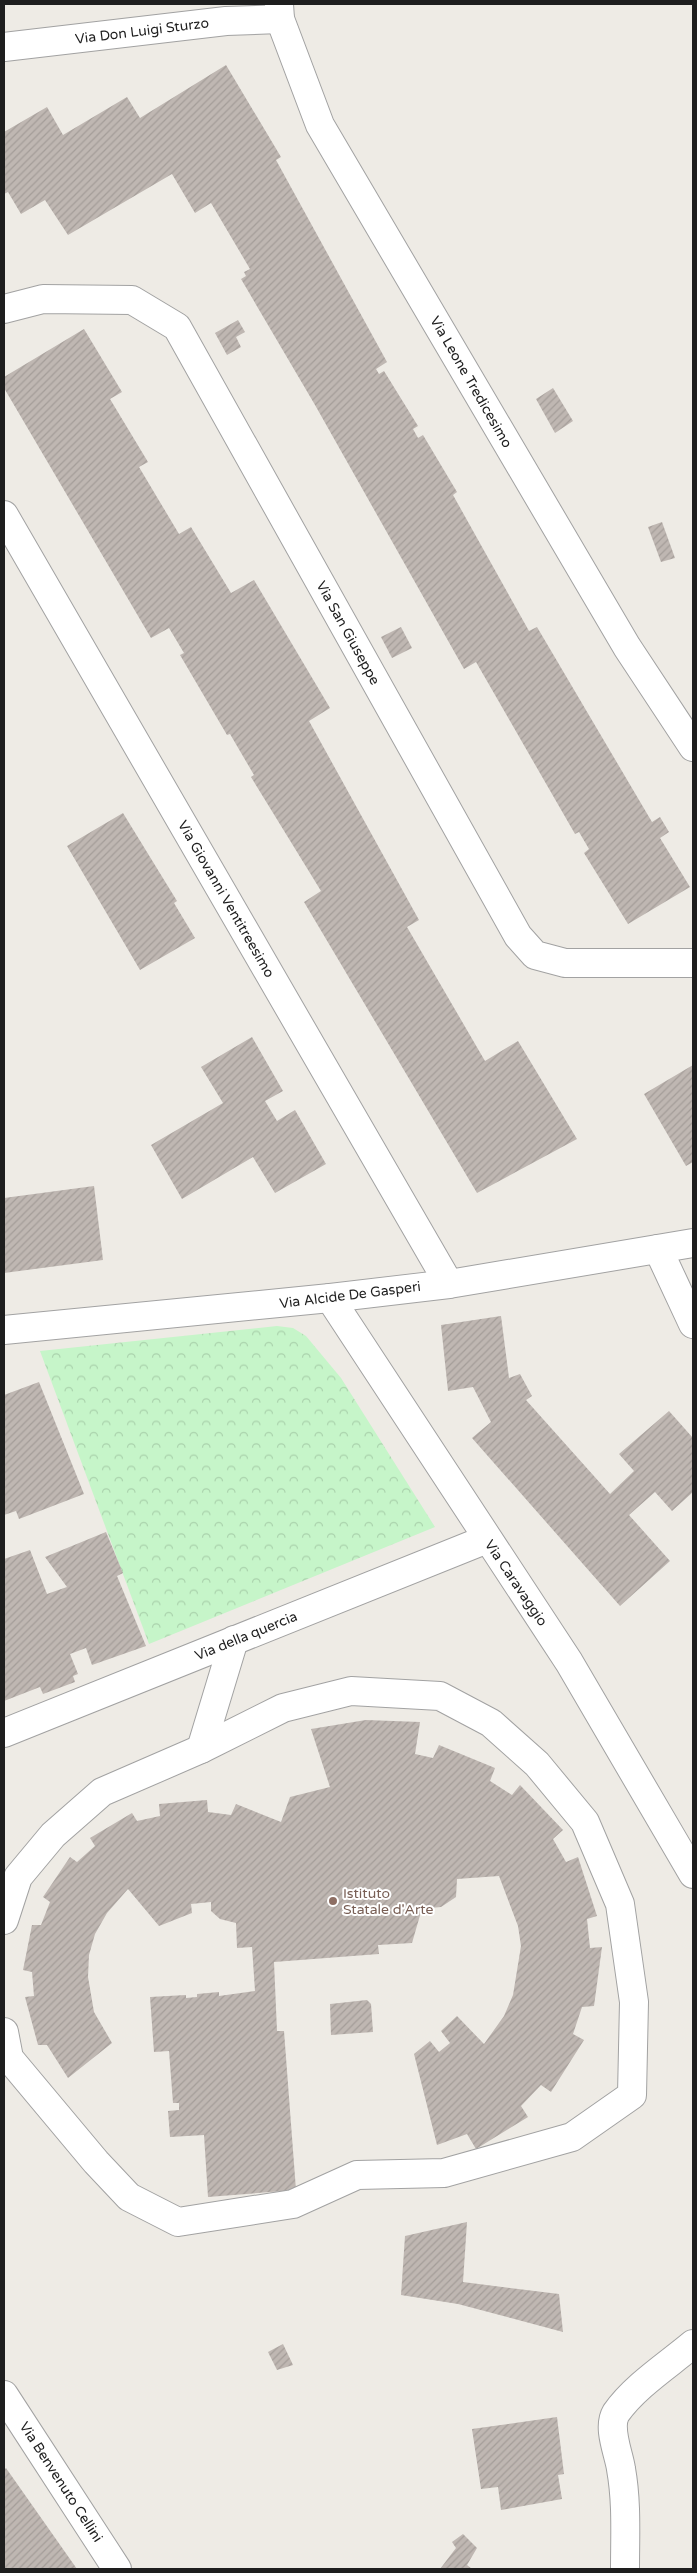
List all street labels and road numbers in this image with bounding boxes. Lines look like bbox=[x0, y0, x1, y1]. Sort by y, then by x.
street label: Via Don Luigi Sturzo bbox=[74, 14, 210, 48]
street label: Via Leone Tredicesimo bbox=[426, 313, 516, 451]
street label: Via San Giuseppe bbox=[312, 578, 384, 688]
street label: Via Giovanni Ventitreesimo bbox=[174, 817, 278, 981]
street label: Via Alcide De Gasperi bbox=[278, 1278, 422, 1312]
street label: Via Caravaggio bbox=[481, 1537, 551, 1629]
street label: Via della quercia bbox=[192, 1608, 300, 1664]
street label: Via Benvenuto Cellini bbox=[16, 2419, 106, 2545]

